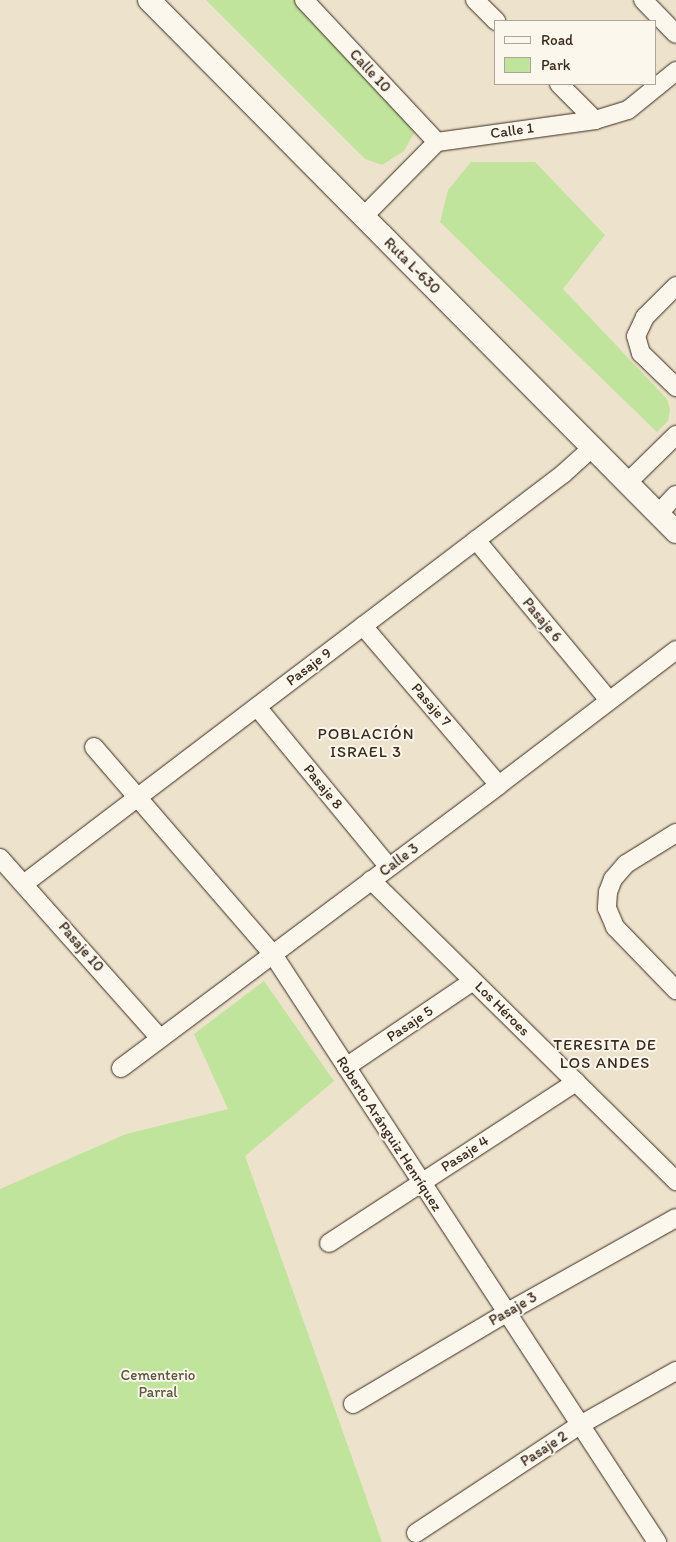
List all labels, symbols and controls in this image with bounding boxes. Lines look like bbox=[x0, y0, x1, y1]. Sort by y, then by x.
legend bbox=[493, 20, 656, 85]
text: Road bbox=[541, 31, 573, 49]
street label: Calle 10 bbox=[345, 46, 395, 96]
text: Park bbox=[541, 56, 571, 74]
street label: Calle 1 bbox=[489, 119, 535, 143]
street label: Ruta L-630 bbox=[380, 234, 444, 298]
street label: Pasaje 6 bbox=[518, 594, 566, 646]
street label: Pasaje 9 bbox=[283, 644, 335, 690]
street label: Pasaje 7 bbox=[407, 680, 455, 730]
district label: POBLACIÓN ISRAEL 3 bbox=[316, 724, 416, 762]
street label: Pasaje 8 bbox=[299, 761, 347, 813]
street label: Calle 3 bbox=[376, 839, 422, 881]
street label: Pasaje 10 bbox=[54, 918, 108, 976]
street label: Los Héroes bbox=[471, 978, 533, 1040]
street label: Pasaje 5 bbox=[383, 1002, 437, 1046]
district label: TERESITA DE LOS ANDES bbox=[552, 1035, 658, 1073]
street label: Roberto Aránguiz Henríquez bbox=[332, 1053, 446, 1215]
street label: Pasaje 4 bbox=[438, 1132, 492, 1176]
street label: Pasaje 3 bbox=[486, 1288, 540, 1330]
park label: Cementerio Parral bbox=[121, 1366, 195, 1401]
street label: Pasaje 2 bbox=[517, 1427, 571, 1471]

